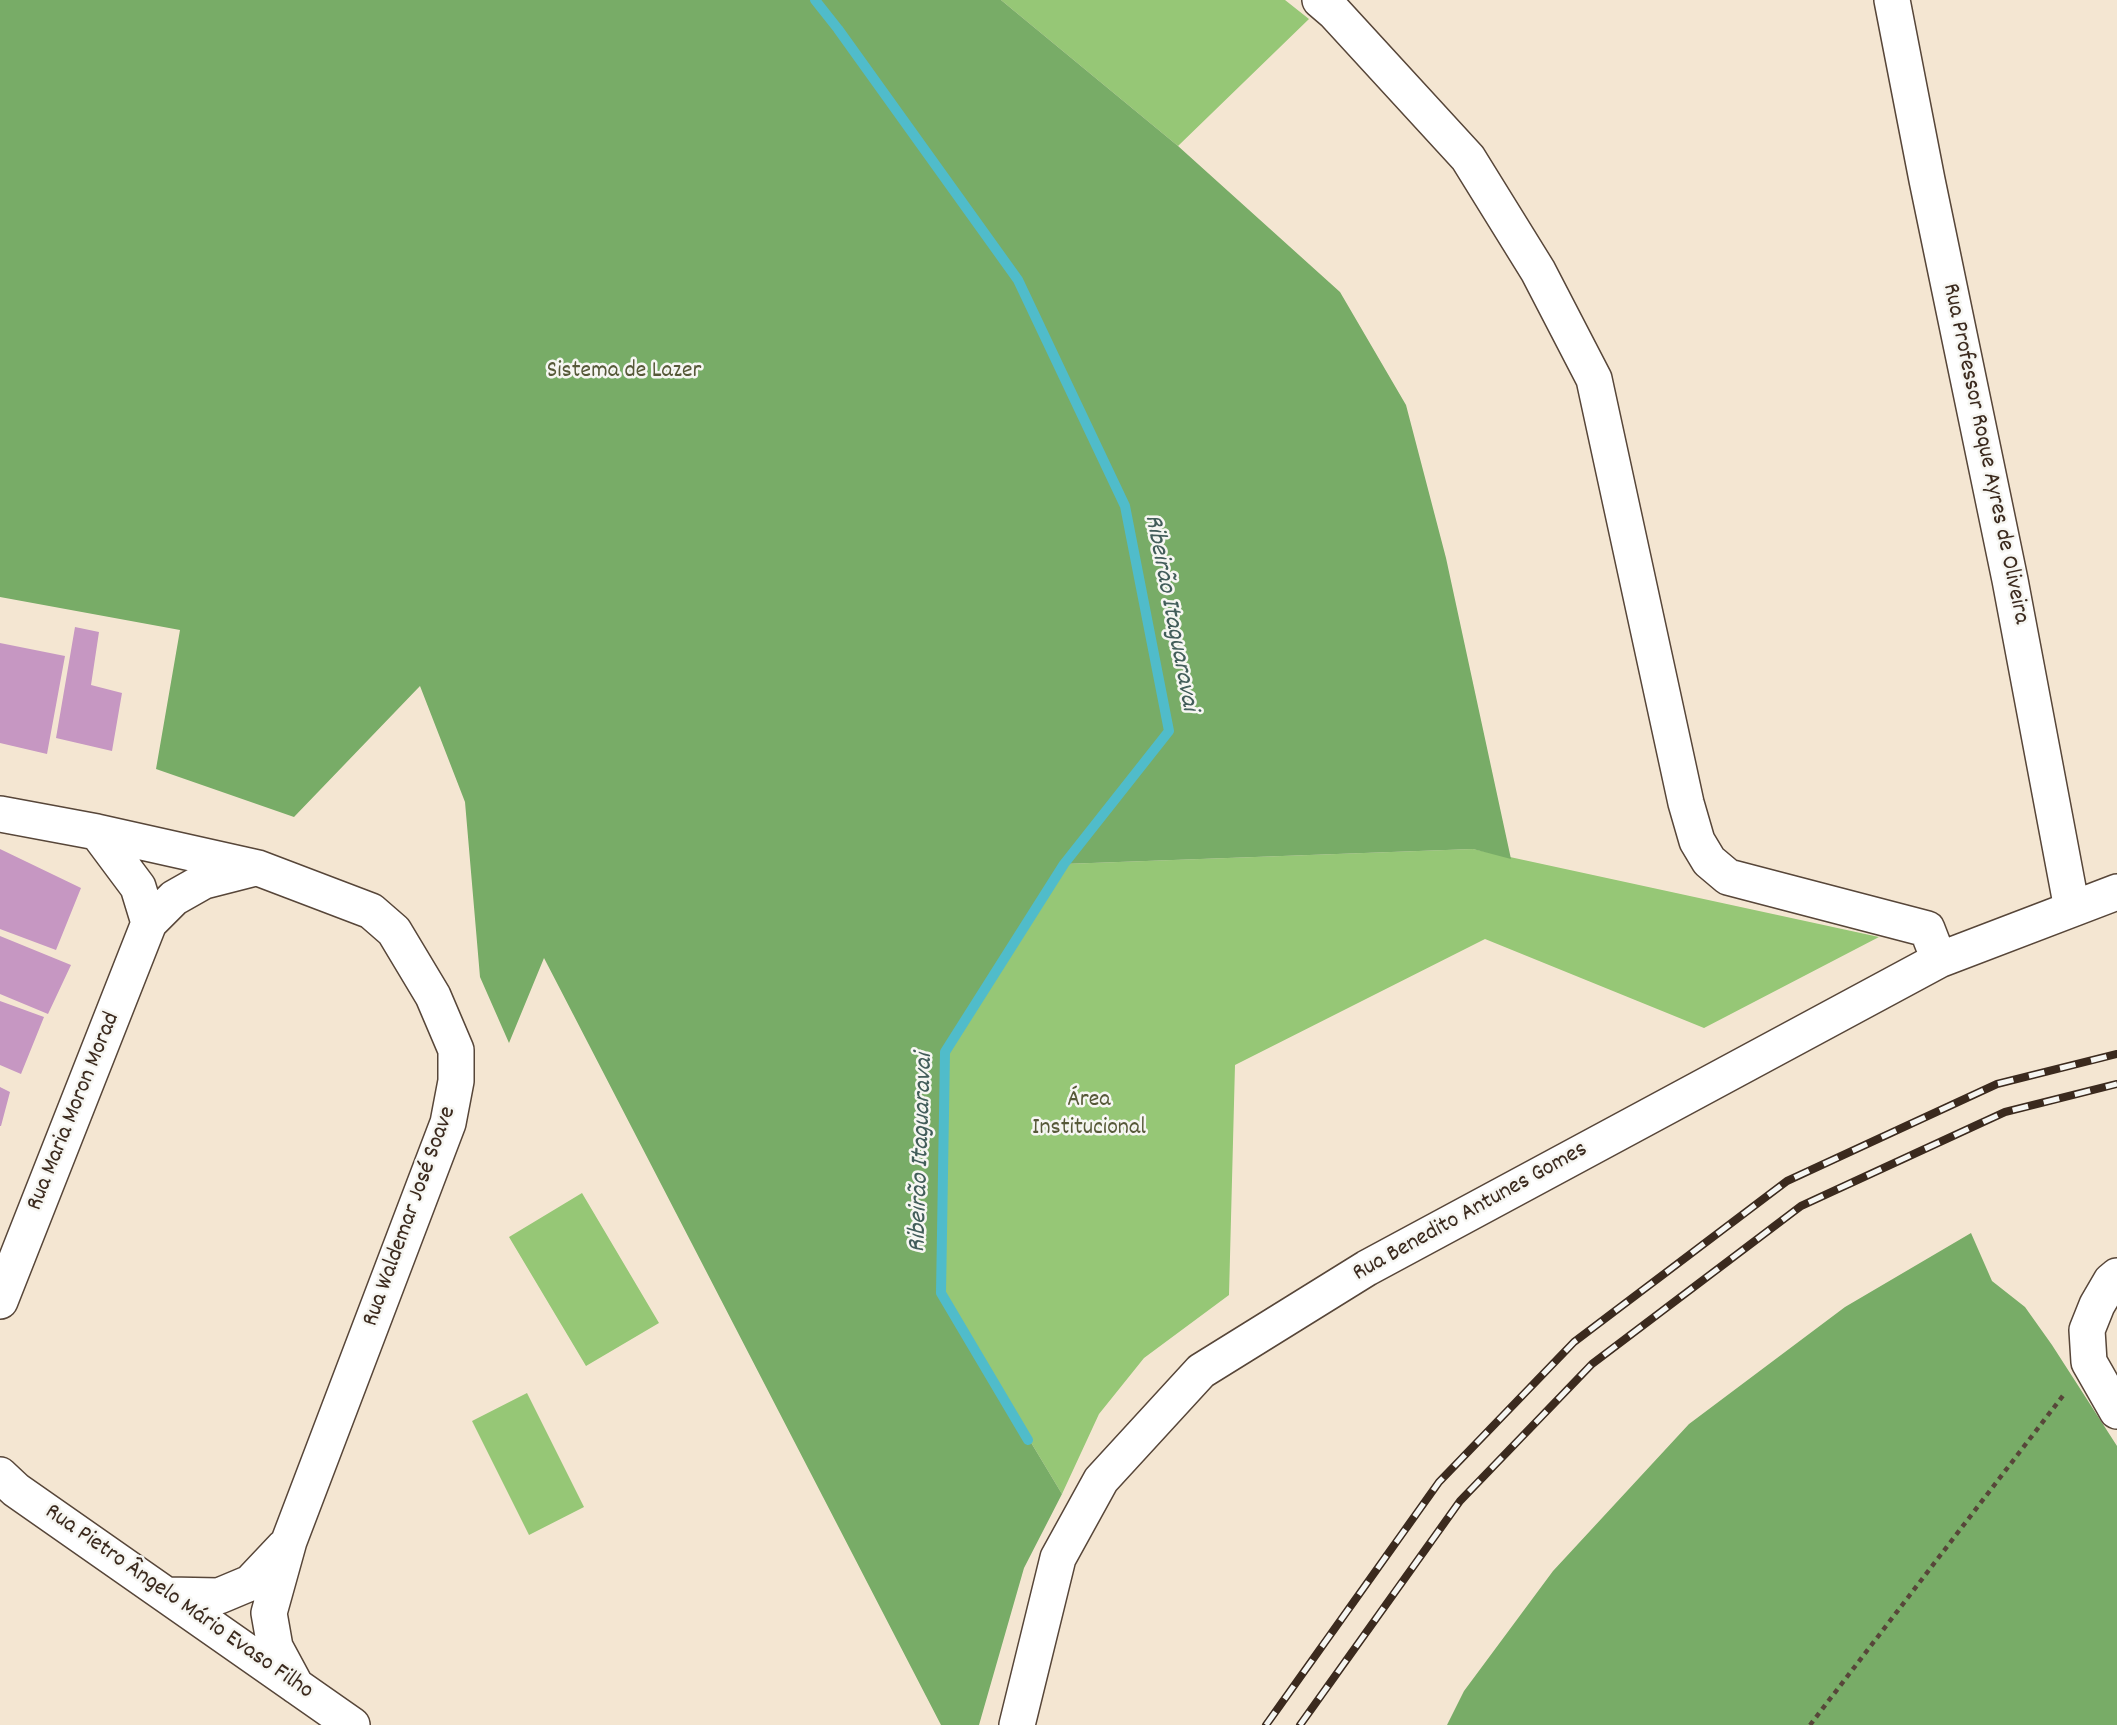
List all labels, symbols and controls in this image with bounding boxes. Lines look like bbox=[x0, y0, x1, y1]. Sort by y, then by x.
street label: Rua Professor Roque Ayres de Oliveira bbox=[1934, 281, 2034, 627]
park label: Sistema de Lazer bbox=[547, 359, 701, 387]
water label: Ribeirão Itaguaravai bbox=[1135, 512, 1203, 714]
street label: Rua Maria Moron Morad bbox=[22, 1009, 128, 1215]
water label: Ribeirão Itaguaravai bbox=[904, 1053, 942, 1253]
park label: Área Institucional bbox=[1032, 1088, 1146, 1144]
street label: Rua Waldemar José Soave bbox=[358, 1103, 464, 1331]
street label: Rua Benedito Antunes Gomes bbox=[1349, 1136, 1593, 1290]
street label: Rua Pietro Ângelo Mário Evaso Filho bbox=[38, 1499, 318, 1707]

